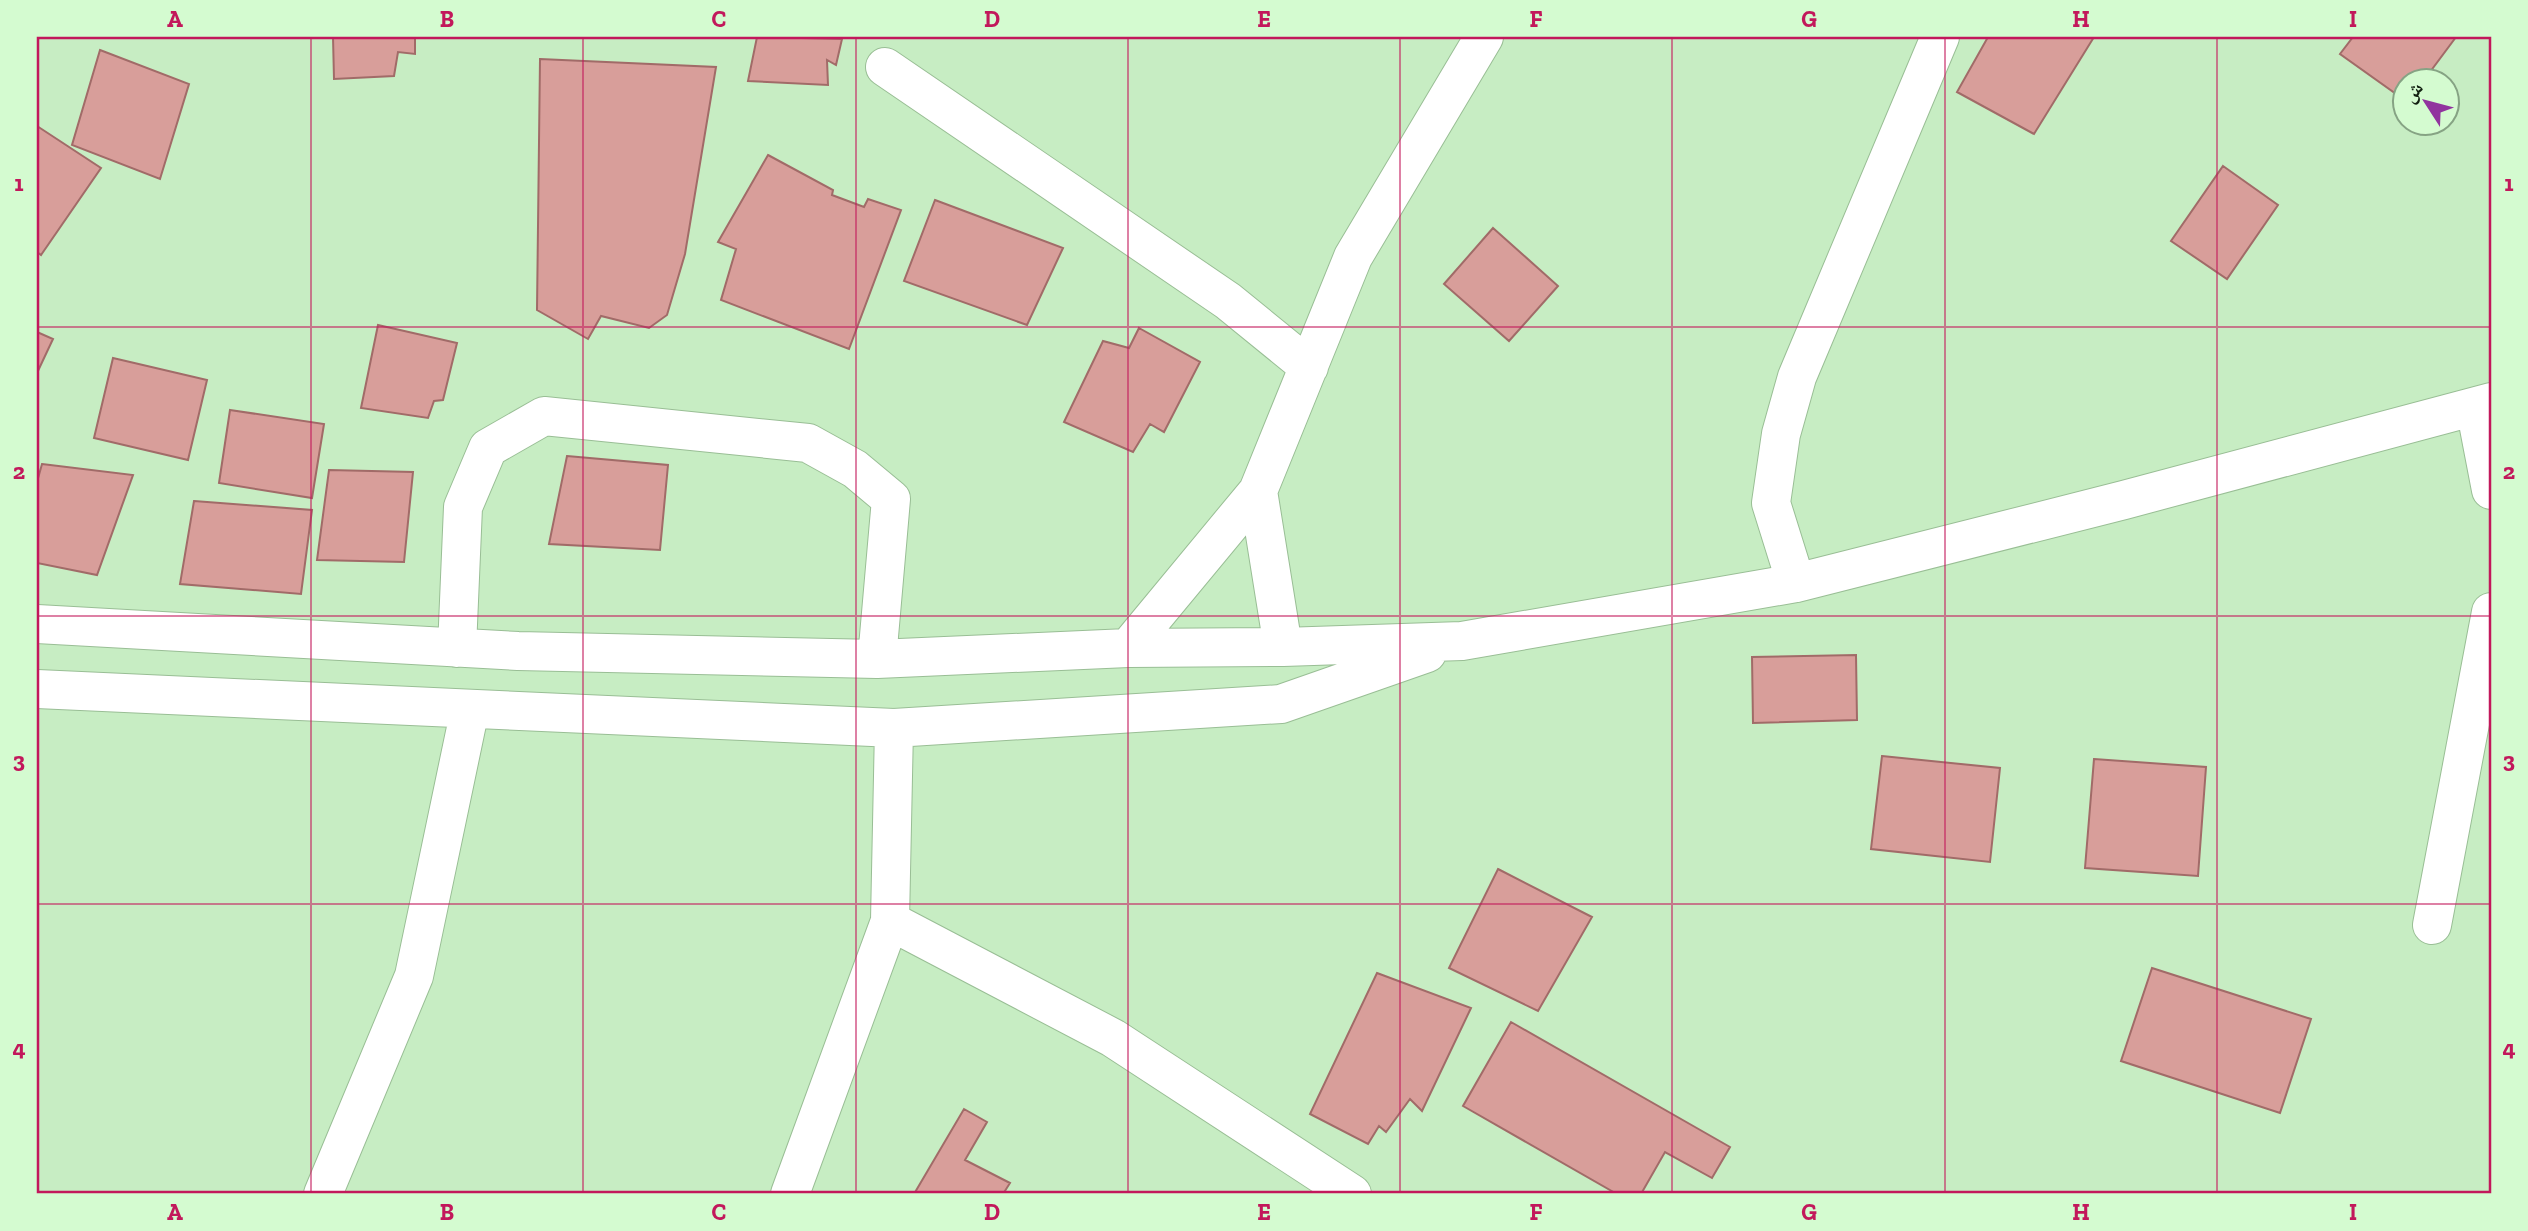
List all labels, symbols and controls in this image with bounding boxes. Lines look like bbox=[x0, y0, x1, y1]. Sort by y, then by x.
text: A bbox=[167, 5, 183, 33]
text: B bbox=[440, 5, 454, 33]
text: C bbox=[712, 5, 726, 33]
text: D bbox=[984, 5, 1000, 33]
text: E bbox=[1257, 5, 1271, 33]
text: F bbox=[1529, 5, 1543, 33]
text: G bbox=[1801, 5, 1817, 33]
text: H bbox=[2072, 5, 2090, 33]
text: I bbox=[2349, 5, 2357, 33]
north arrow bbox=[2392, 66, 2462, 136]
text: ش bbox=[2397, 77, 2428, 107]
text: 1 bbox=[14, 169, 24, 197]
text: 1 bbox=[2504, 169, 2514, 197]
text: 2 bbox=[13, 457, 25, 485]
text: 2 bbox=[2503, 457, 2515, 485]
text: 3 bbox=[13, 746, 25, 774]
text: 3 bbox=[2503, 746, 2515, 774]
text: 4 bbox=[12, 1034, 26, 1062]
text: 4 bbox=[2502, 1034, 2516, 1062]
text: A bbox=[167, 1198, 183, 1226]
text: B bbox=[440, 1198, 454, 1226]
text: C bbox=[712, 1198, 726, 1226]
text: D bbox=[984, 1198, 1000, 1226]
text: E bbox=[1257, 1198, 1271, 1226]
text: F bbox=[1529, 1198, 1543, 1226]
text: G bbox=[1801, 1198, 1817, 1226]
text: H bbox=[2072, 1198, 2090, 1226]
text: I bbox=[2349, 1198, 2357, 1226]

